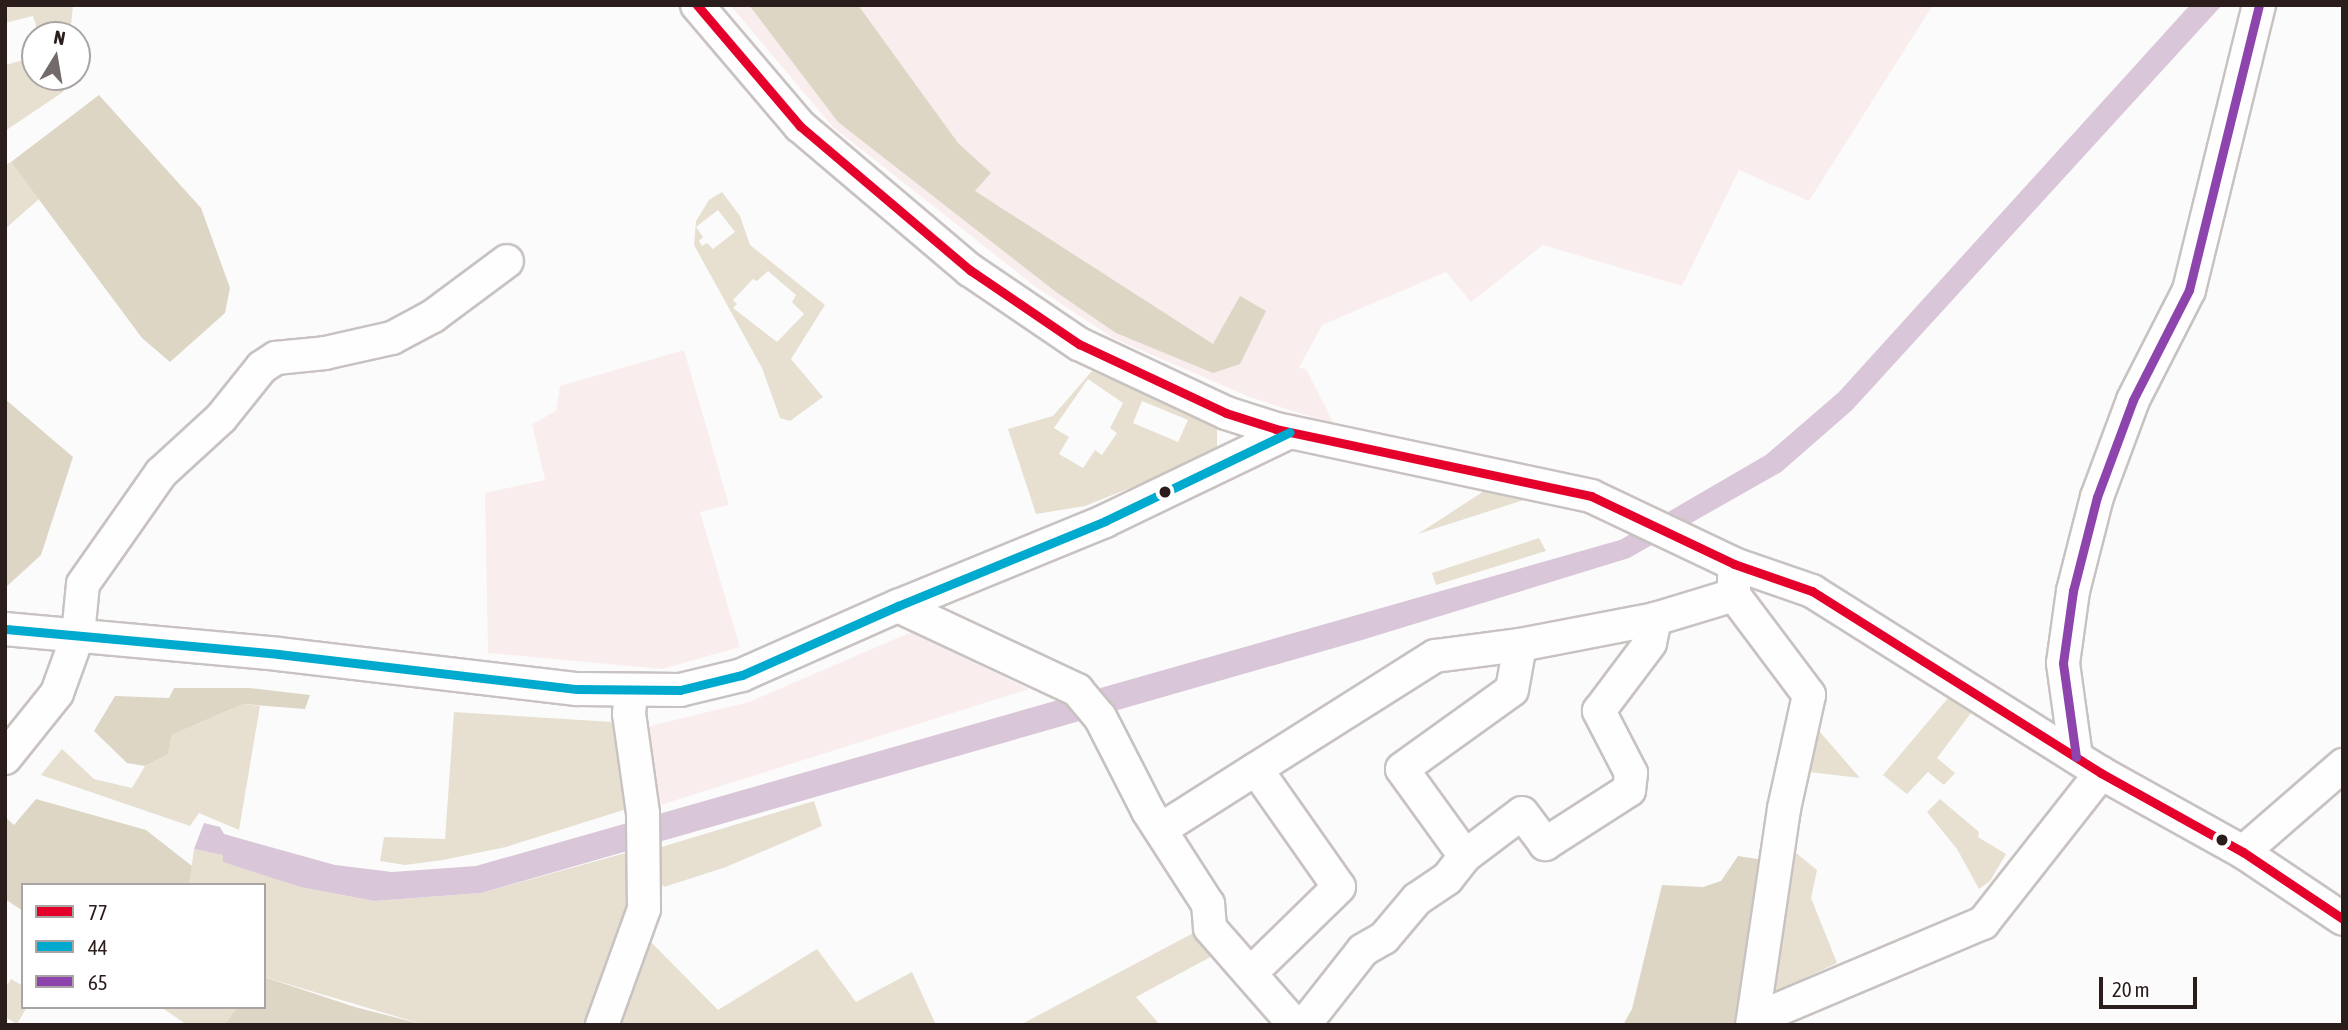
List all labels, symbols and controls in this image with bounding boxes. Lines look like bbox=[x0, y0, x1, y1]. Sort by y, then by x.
north arrow bbox=[21, 21, 91, 91]
text: N bbox=[52, 25, 67, 49]
unlabelled marker bbox=[1158, 485, 1172, 499]
unlabelled marker bbox=[2215, 833, 2229, 847]
legend bbox=[21, 883, 266, 1009]
text: 77 bbox=[88, 900, 108, 924]
text: 44 bbox=[88, 935, 108, 959]
scale bar bbox=[2103, 964, 2201, 1008]
text: 65 bbox=[88, 970, 108, 994]
text: 20 m bbox=[2112, 977, 2150, 1001]

